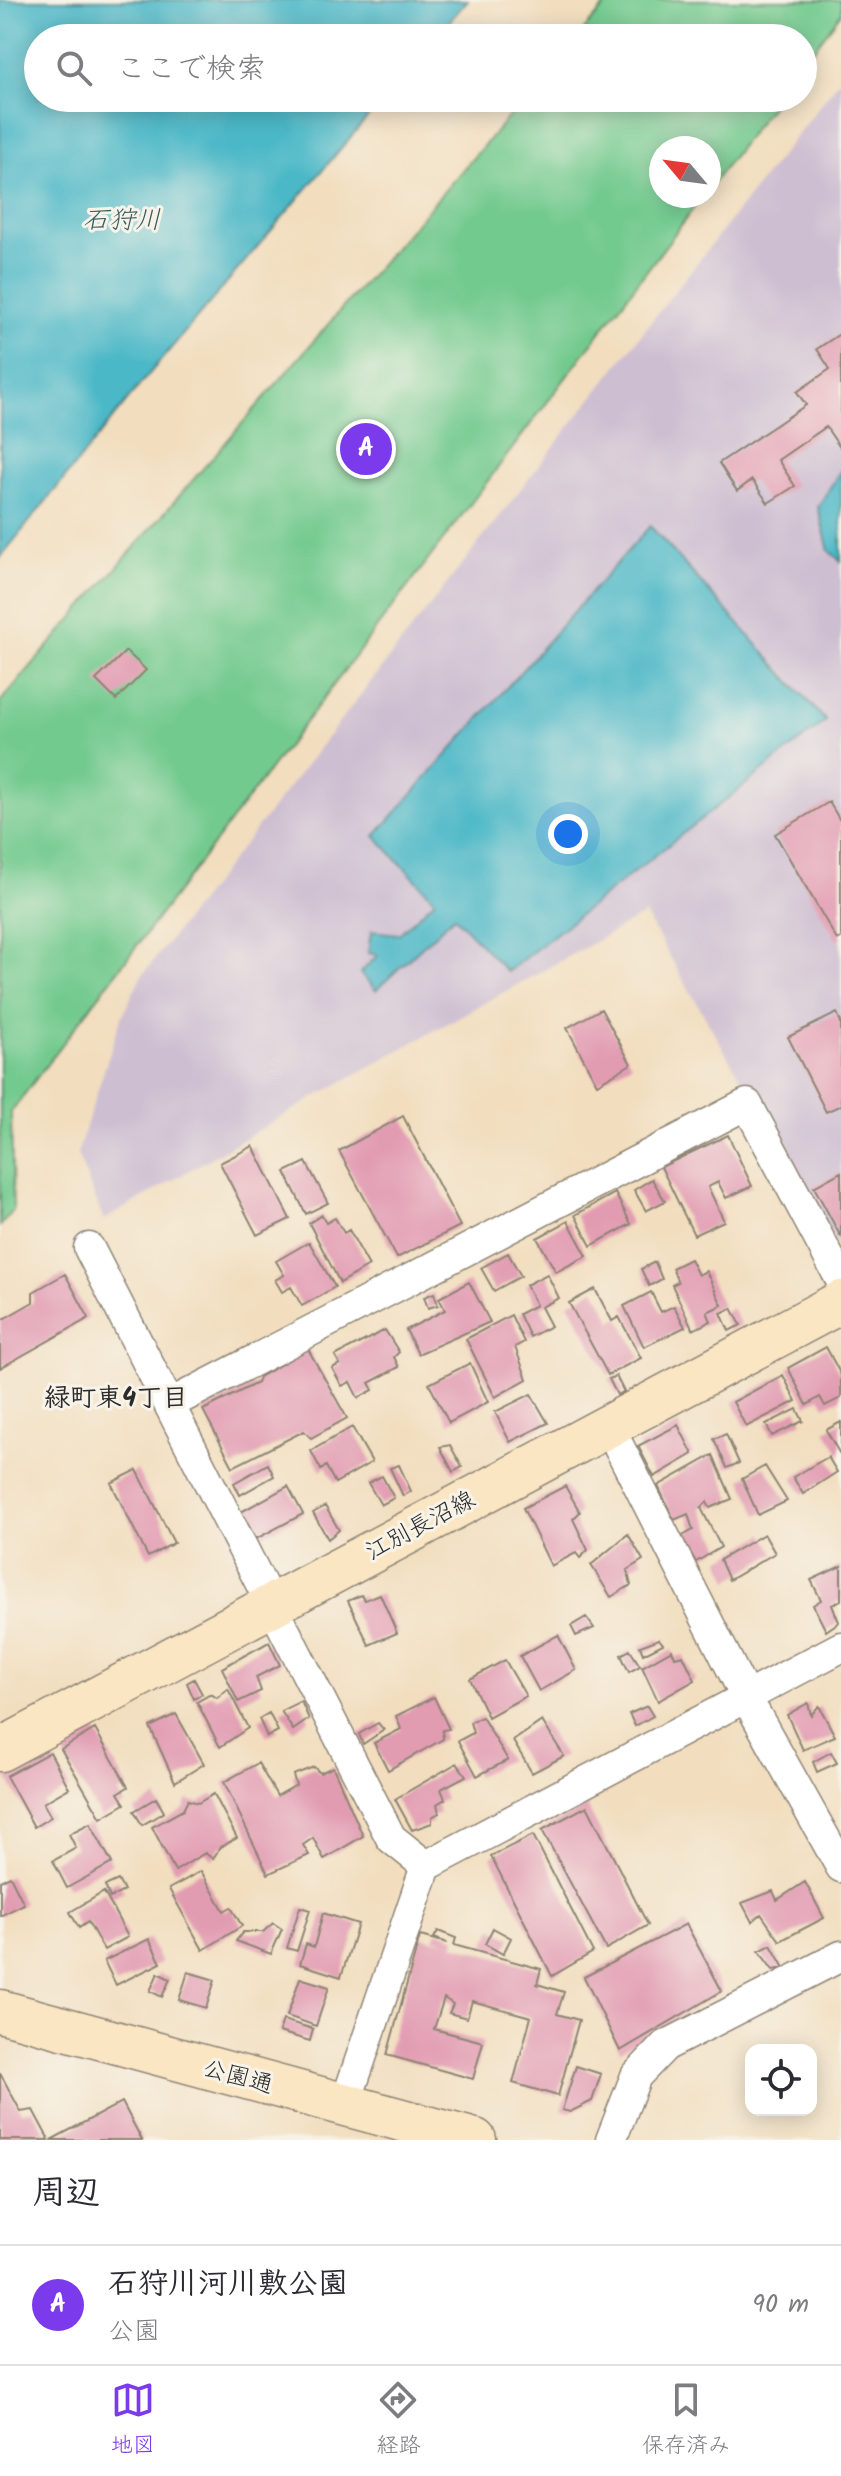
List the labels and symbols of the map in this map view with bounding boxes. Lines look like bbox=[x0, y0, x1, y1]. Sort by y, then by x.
north arrow bbox=[649, 136, 721, 208]
water label: 石狩川 bbox=[83, 200, 161, 242]
pin: A bbox=[340, 419, 392, 479]
your location bbox=[548, 814, 588, 854]
district label: 緑町東4丁目 bbox=[44, 1378, 188, 1420]
street label: 江別長沼線 bbox=[359, 1481, 483, 1572]
street label: 公園通 bbox=[198, 2049, 277, 2106]

